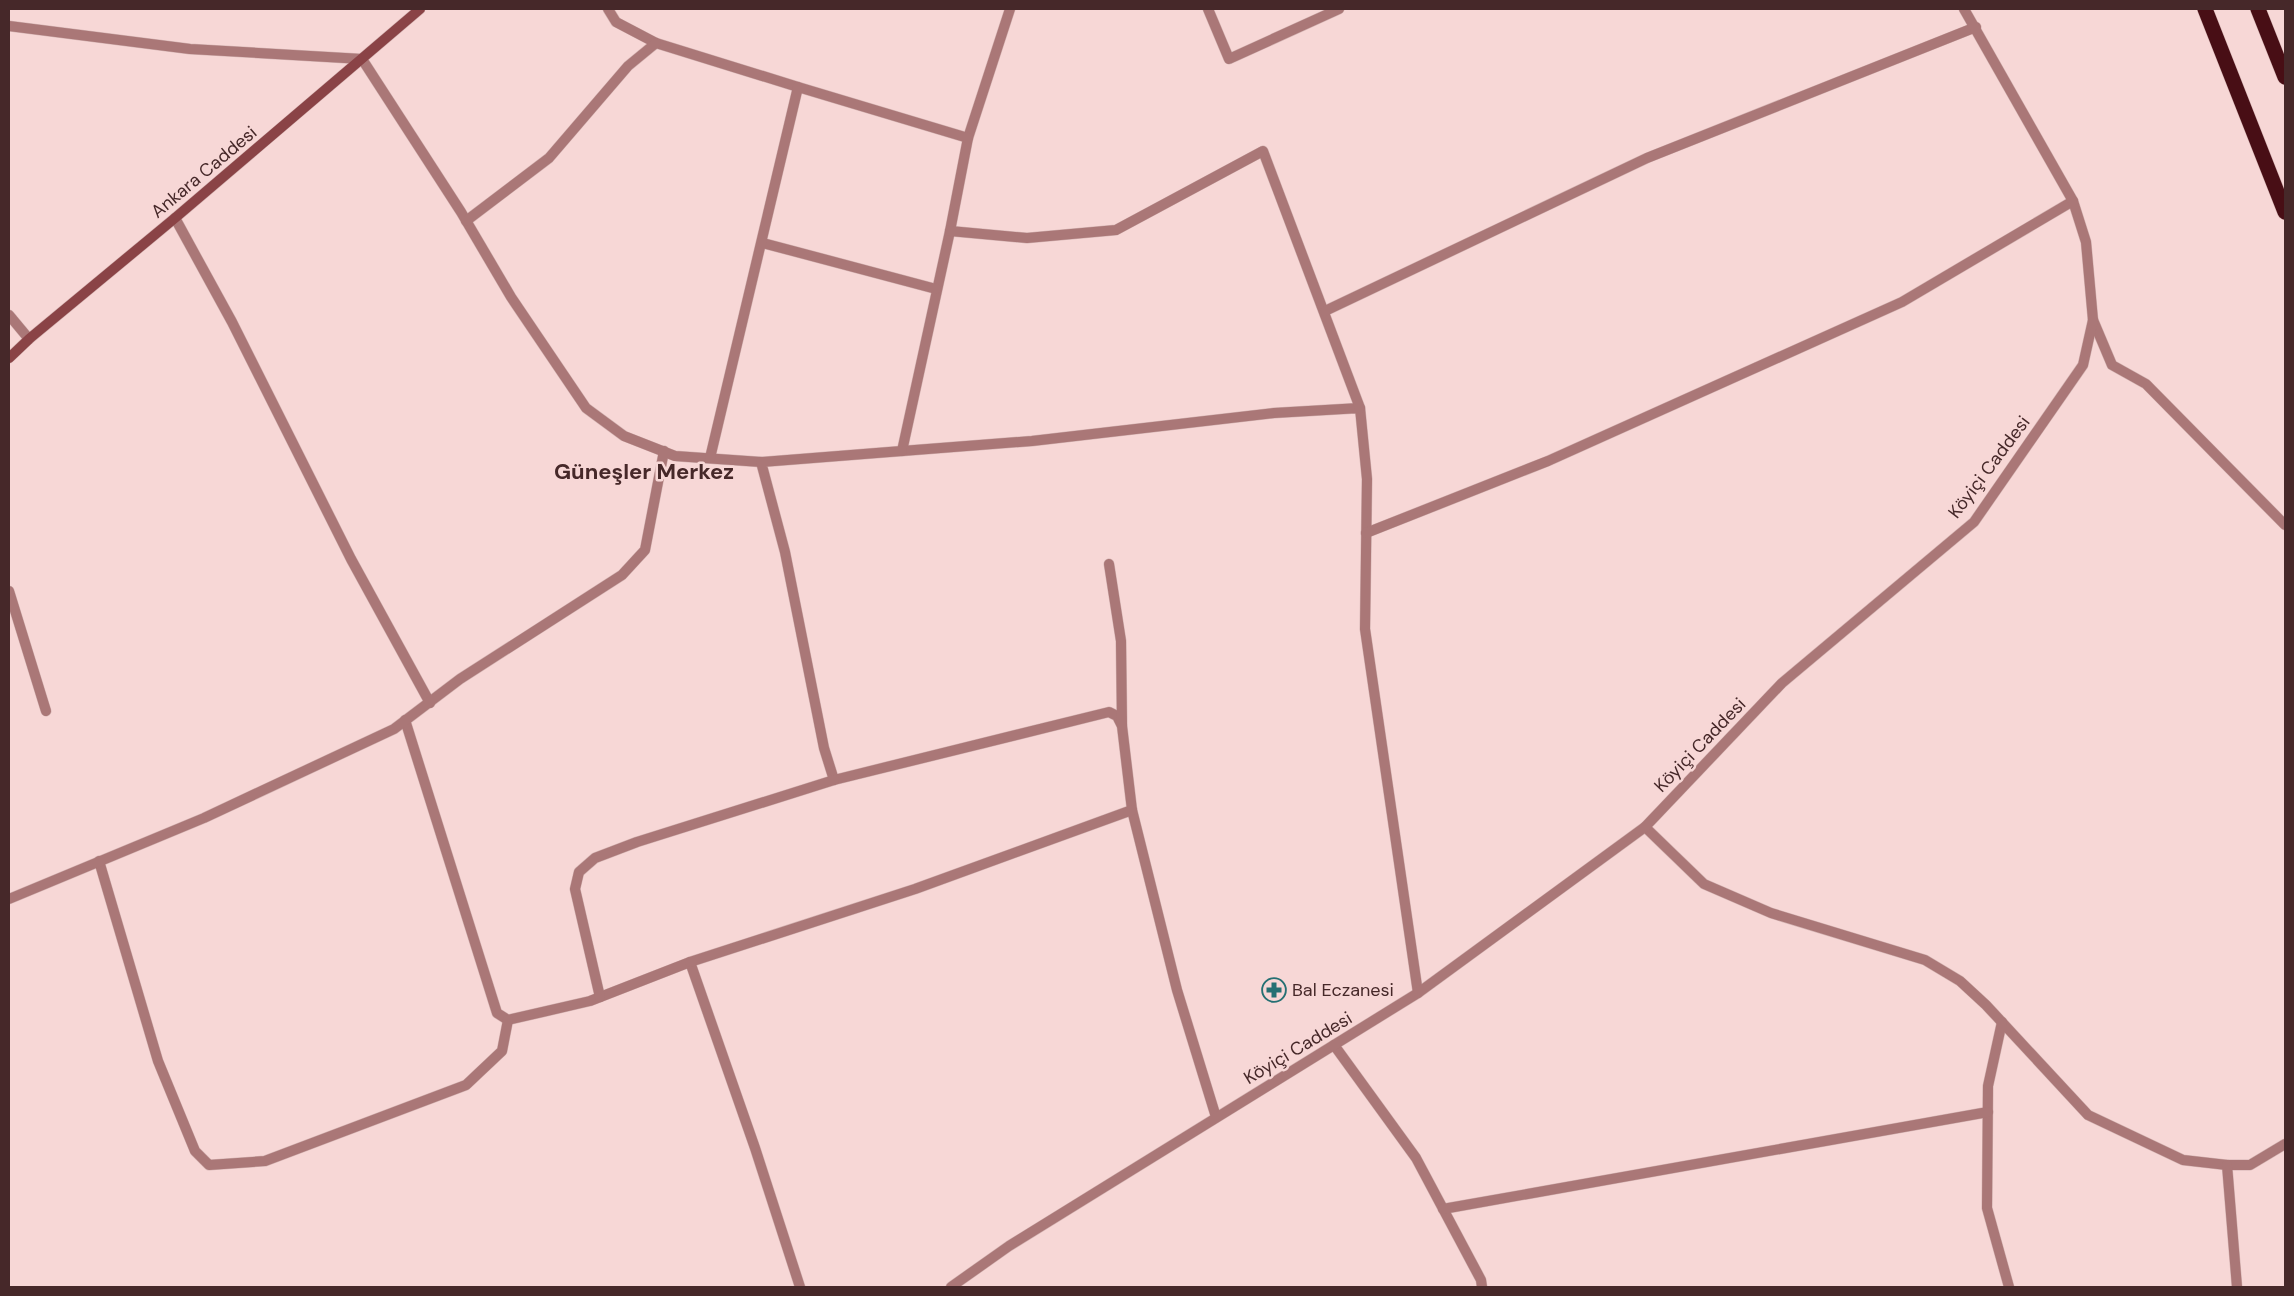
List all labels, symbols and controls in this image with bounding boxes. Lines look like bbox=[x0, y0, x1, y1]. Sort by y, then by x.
street label: Ankara Caddesi bbox=[146, 121, 262, 223]
street label: Köyiçi Caddesi bbox=[1943, 411, 2035, 523]
district label: Güneşler Merkez bbox=[554, 457, 734, 486]
street label: Köyiçi Caddesi bbox=[1649, 693, 1751, 797]
pharmacy icon: Bal Eczanesi bbox=[1261, 977, 1287, 1003]
place label: Bal Eczanesi bbox=[1292, 978, 1394, 1002]
street label: Köyiçi Caddesi bbox=[1239, 1006, 1357, 1090]

